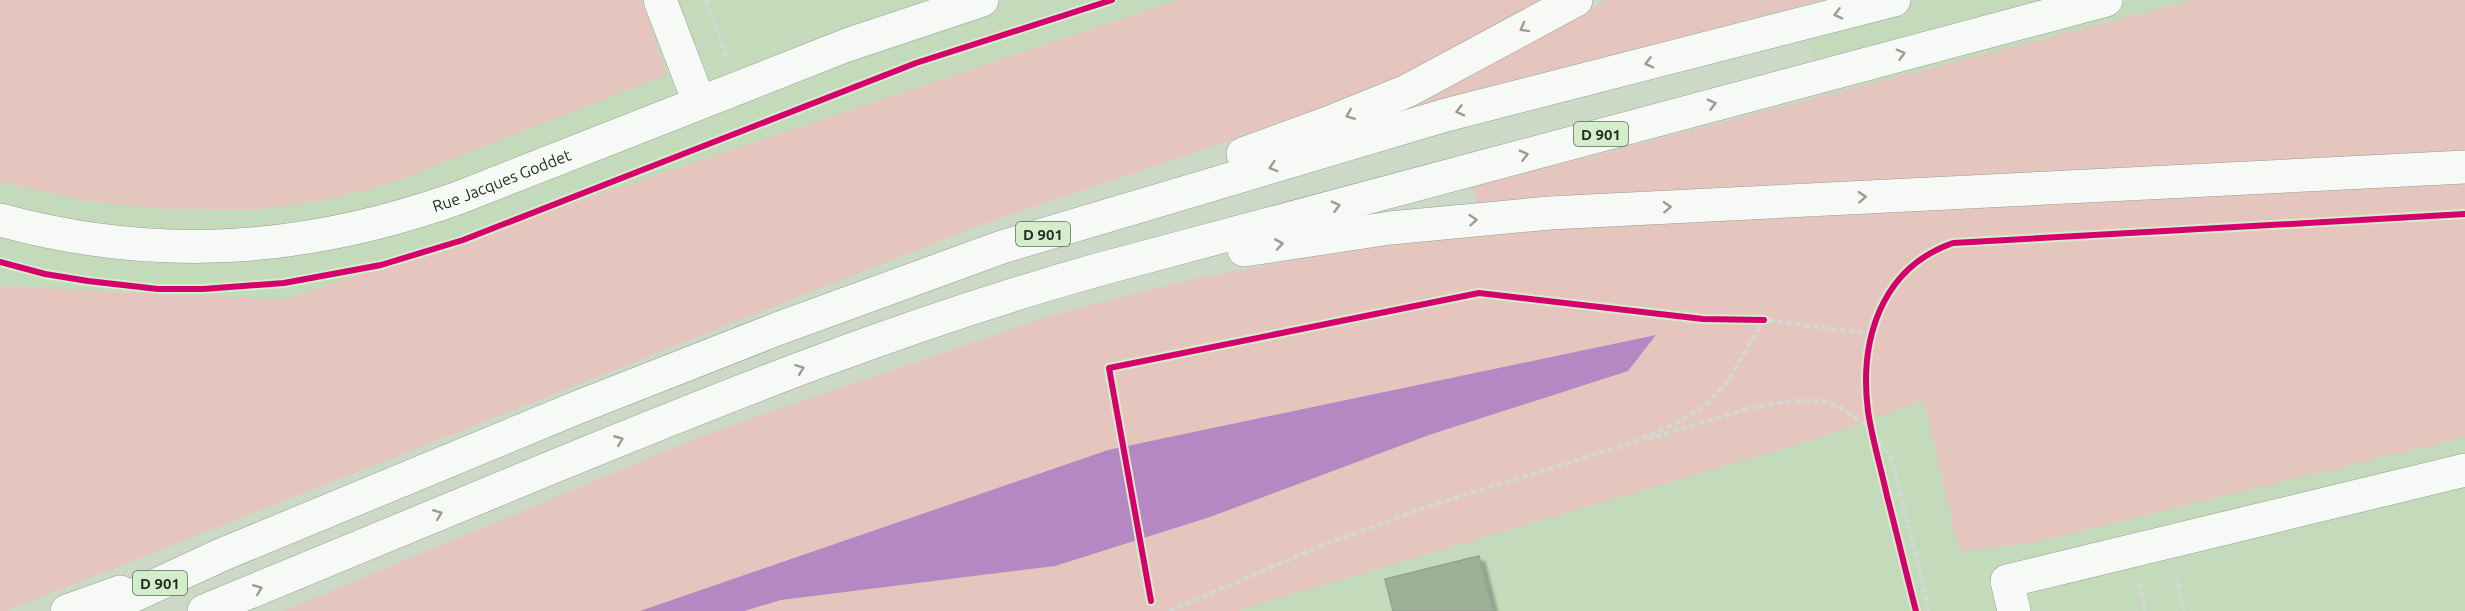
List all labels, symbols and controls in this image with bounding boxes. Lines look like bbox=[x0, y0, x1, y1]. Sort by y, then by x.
one-way arrow bbox=[1833, 7, 1843, 20]
one-way arrow bbox=[1520, 21, 1530, 32]
one-way arrow bbox=[1895, 49, 1905, 62]
one-way arrow bbox=[1644, 55, 1654, 68]
one-way arrow bbox=[1707, 99, 1717, 112]
one-way arrow bbox=[1455, 104, 1465, 117]
one-way arrow bbox=[1345, 108, 1356, 120]
road number: D 901 bbox=[1574, 122, 1628, 146]
street label: Rue Jacques Goddet bbox=[430, 145, 574, 215]
one-way arrow bbox=[1518, 150, 1529, 162]
one-way arrow bbox=[1268, 160, 1279, 172]
one-way arrow bbox=[1857, 191, 1866, 204]
one-way arrow bbox=[1330, 201, 1340, 213]
one-way arrow bbox=[1663, 201, 1672, 214]
one-way arrow bbox=[1468, 213, 1477, 226]
road number: D 901 bbox=[1016, 222, 1070, 246]
one-way arrow bbox=[1274, 238, 1284, 251]
one-way arrow bbox=[794, 364, 805, 376]
one-way arrow bbox=[612, 435, 623, 447]
one-way arrow bbox=[432, 509, 443, 521]
road number: D 901 bbox=[133, 571, 187, 595]
one-way arrow bbox=[252, 584, 263, 596]

